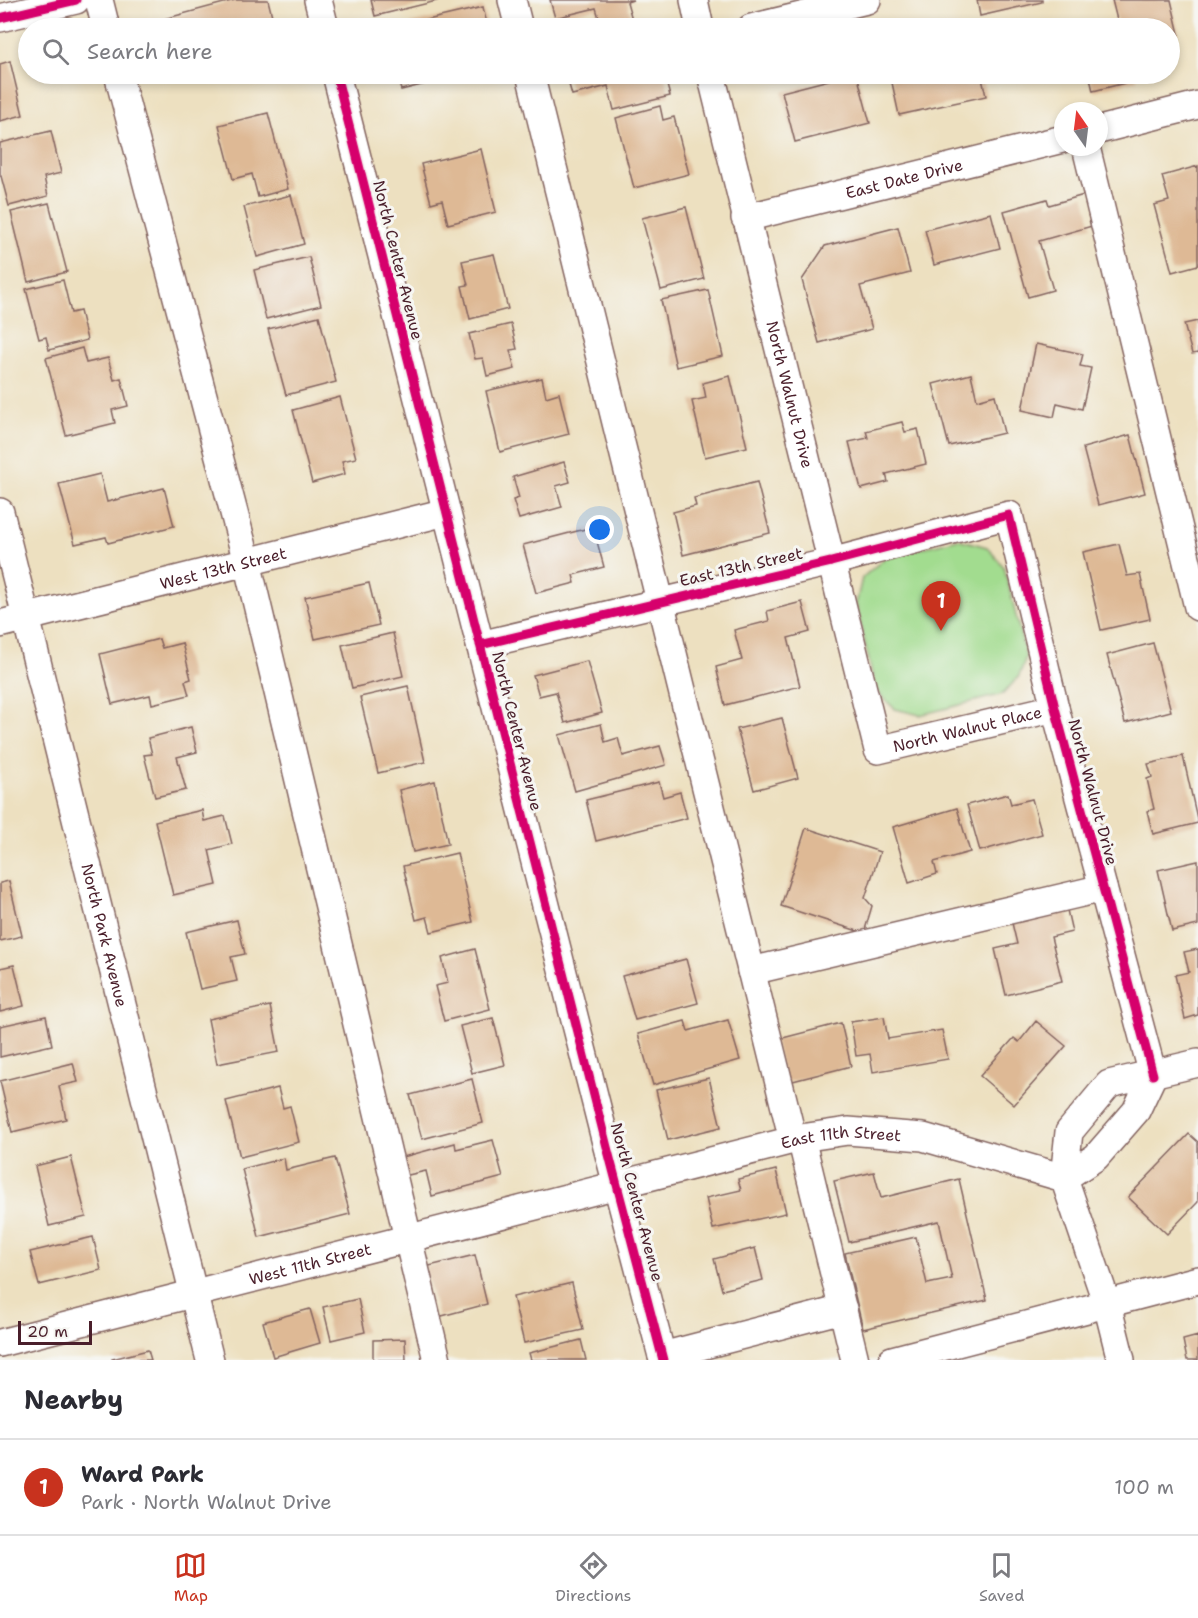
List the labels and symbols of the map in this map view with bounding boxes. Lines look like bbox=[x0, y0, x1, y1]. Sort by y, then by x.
north arrow bbox=[1054, 102, 1108, 156]
street label: East Date Drive bbox=[843, 154, 965, 203]
street label: North Center Avenue bbox=[368, 178, 428, 342]
street label: North Walnut Drive bbox=[762, 319, 818, 470]
your location bbox=[585, 515, 614, 544]
street label: West 13th Street bbox=[158, 542, 289, 594]
street label: East 13th Street bbox=[677, 543, 805, 591]
pin: 1 bbox=[922, 582, 960, 631]
street label: North Center Avenue bbox=[487, 649, 547, 813]
street label: North Walnut Place bbox=[891, 701, 1044, 757]
street label: North Walnut Drive bbox=[1063, 716, 1123, 868]
street label: North Park Avenue bbox=[77, 861, 133, 1009]
street label: North Center Avenue bbox=[606, 1120, 668, 1284]
street label: East 11th Street bbox=[778, 1120, 902, 1153]
street label: West 11th Street bbox=[247, 1238, 373, 1289]
scale bar bbox=[18, 1318, 92, 1346]

